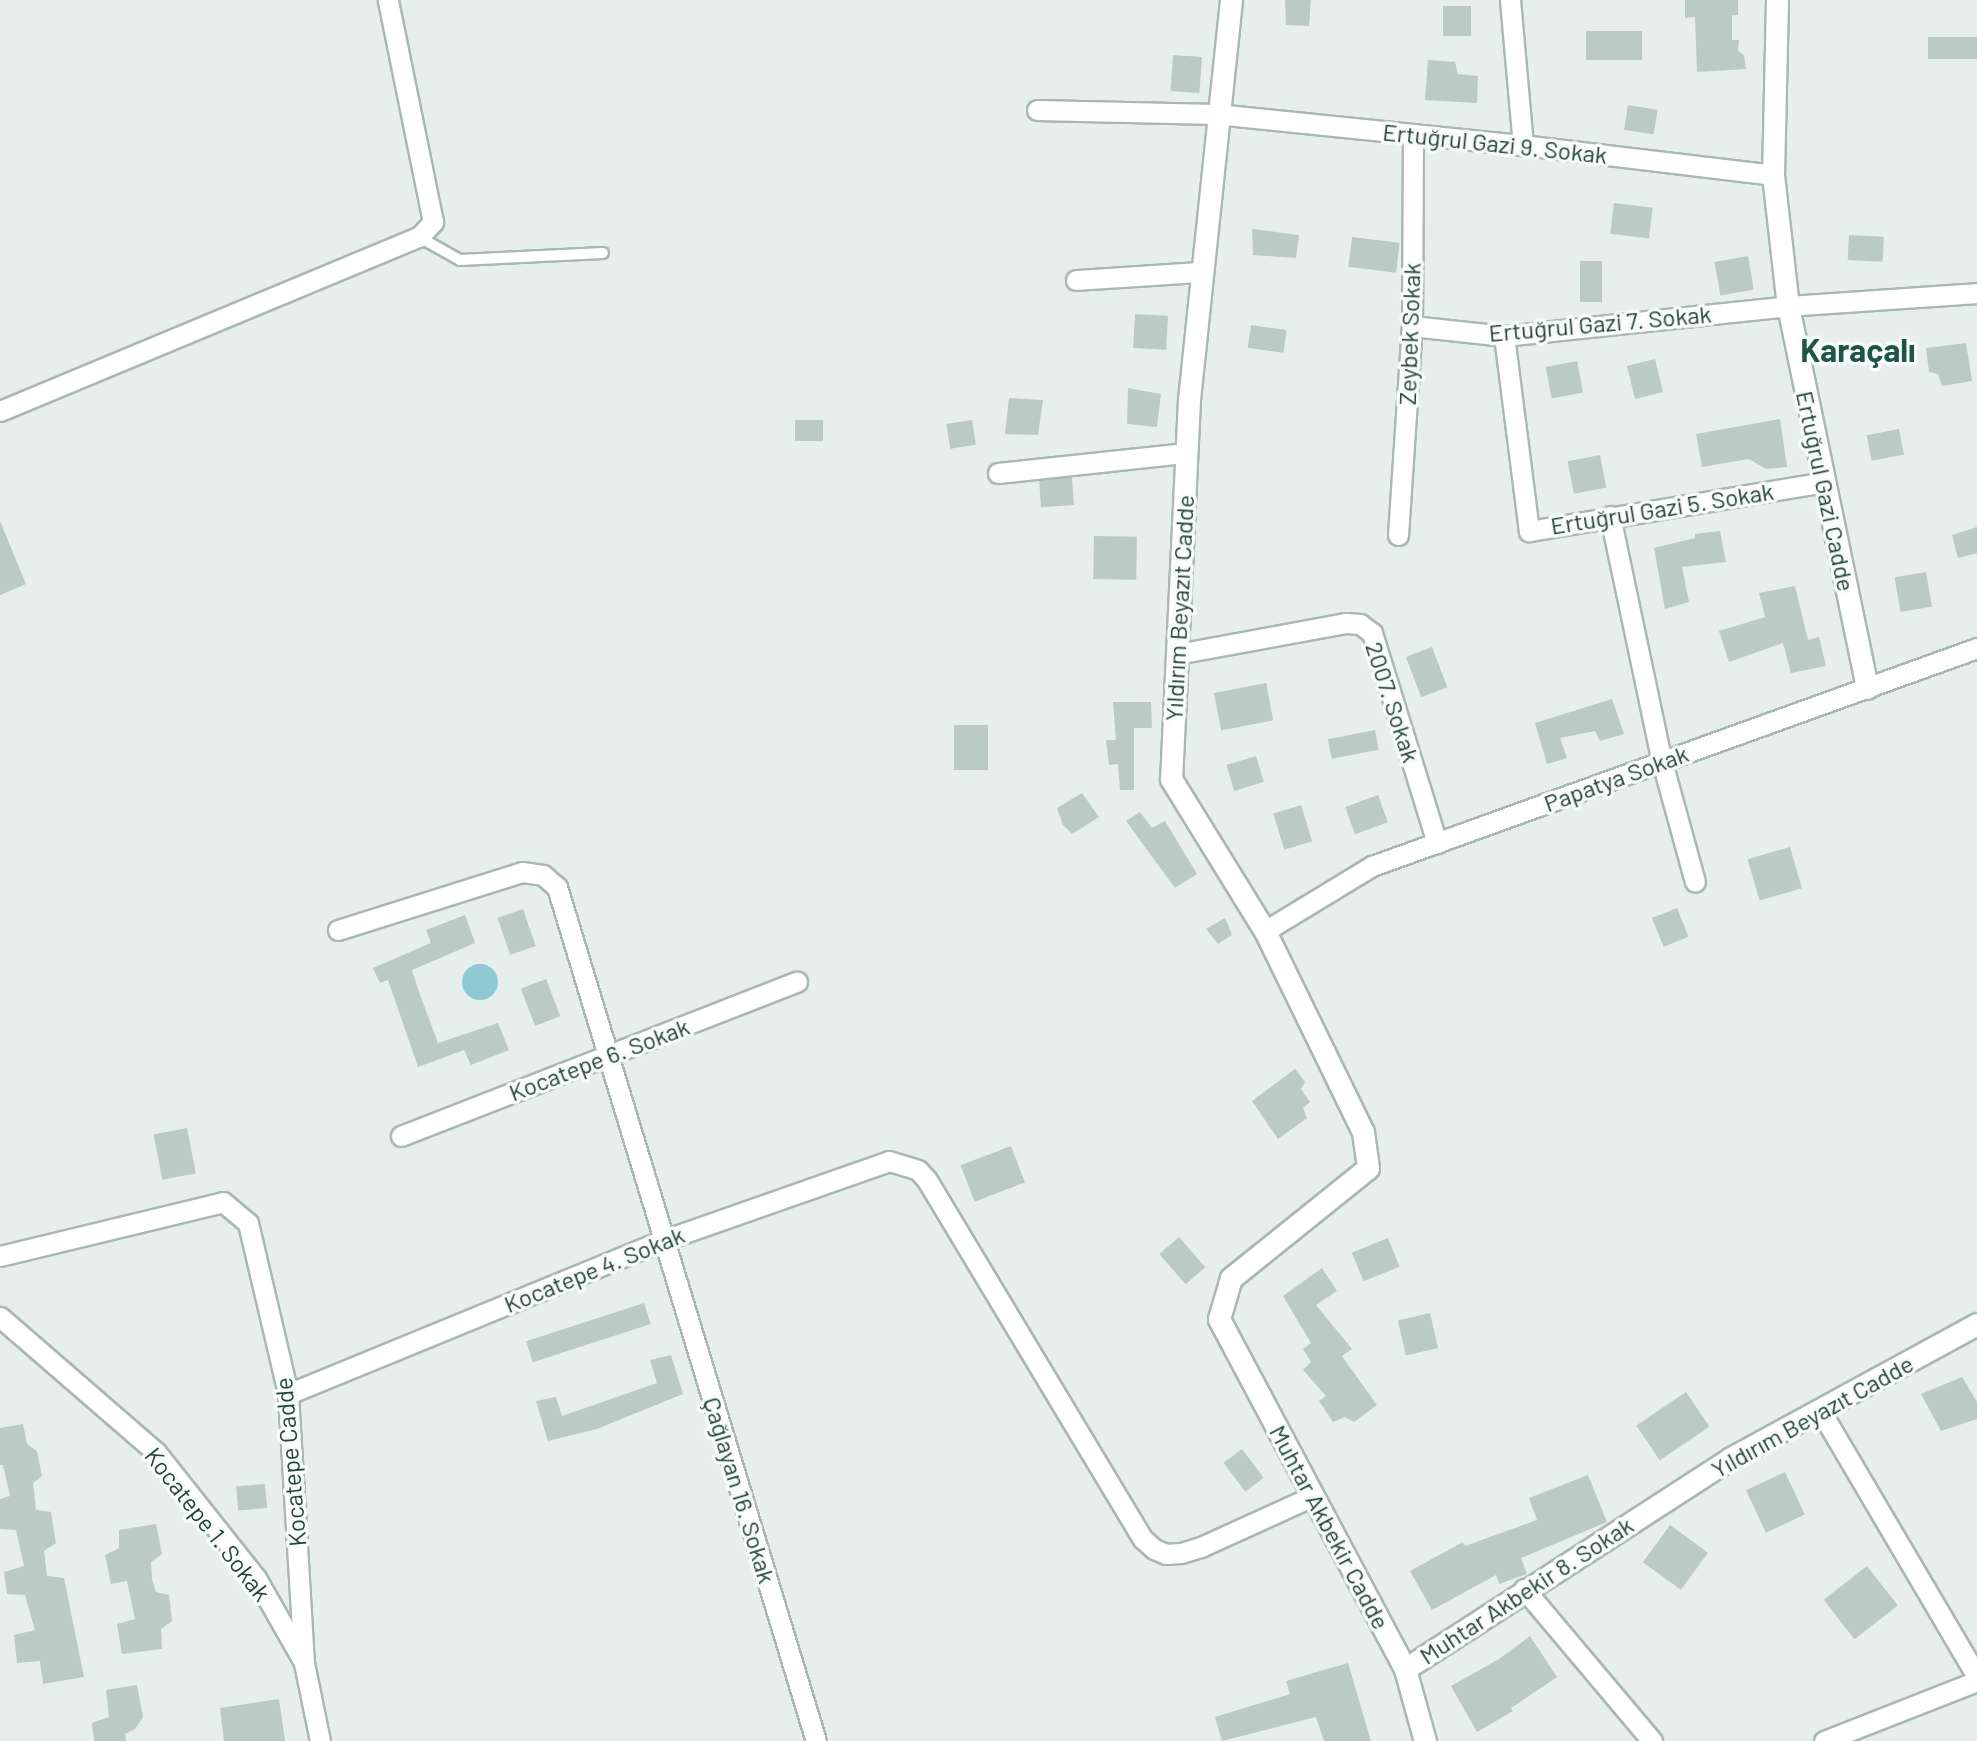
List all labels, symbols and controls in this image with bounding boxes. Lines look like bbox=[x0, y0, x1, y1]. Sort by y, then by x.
street label: Ertuğrul Gazi 9. Sokak bbox=[1381, 117, 1609, 169]
street label: Zeybek Sokak bbox=[1392, 262, 1426, 406]
street label: Ertuğrul Gazi 7. Sokak bbox=[1488, 299, 1712, 347]
district label: Karaçalı bbox=[1800, 330, 1916, 368]
street label: Ertuğrul Gazi Cadde bbox=[1791, 388, 1861, 594]
street label: Ertuğrul Gazi 5. Sokak bbox=[1548, 476, 1776, 540]
street label: Yıldırım Beyazıt Cadde bbox=[1159, 494, 1199, 722]
street label: 2007. Sokak bbox=[1360, 638, 1426, 766]
street label: Papatya Sokak bbox=[1540, 739, 1692, 817]
street label: Kocatepe 6. Sokak bbox=[505, 1011, 693, 1107]
street label: Kocatepe 4. Sokak bbox=[500, 1220, 688, 1318]
street label: Yıldırım Beyazıt Cadde bbox=[1706, 1349, 1918, 1483]
street label: Kocatepe Cadde bbox=[268, 1376, 312, 1548]
street label: Çağlayan 16. Sokak bbox=[698, 1393, 782, 1587]
street label: Muhtar Akbekir Cadde bbox=[1264, 1420, 1396, 1634]
street label: Kocatepe 1. Sokak bbox=[139, 1441, 277, 1607]
street label: Muhtar Akbekir 8. Sokak bbox=[1414, 1510, 1638, 1670]

